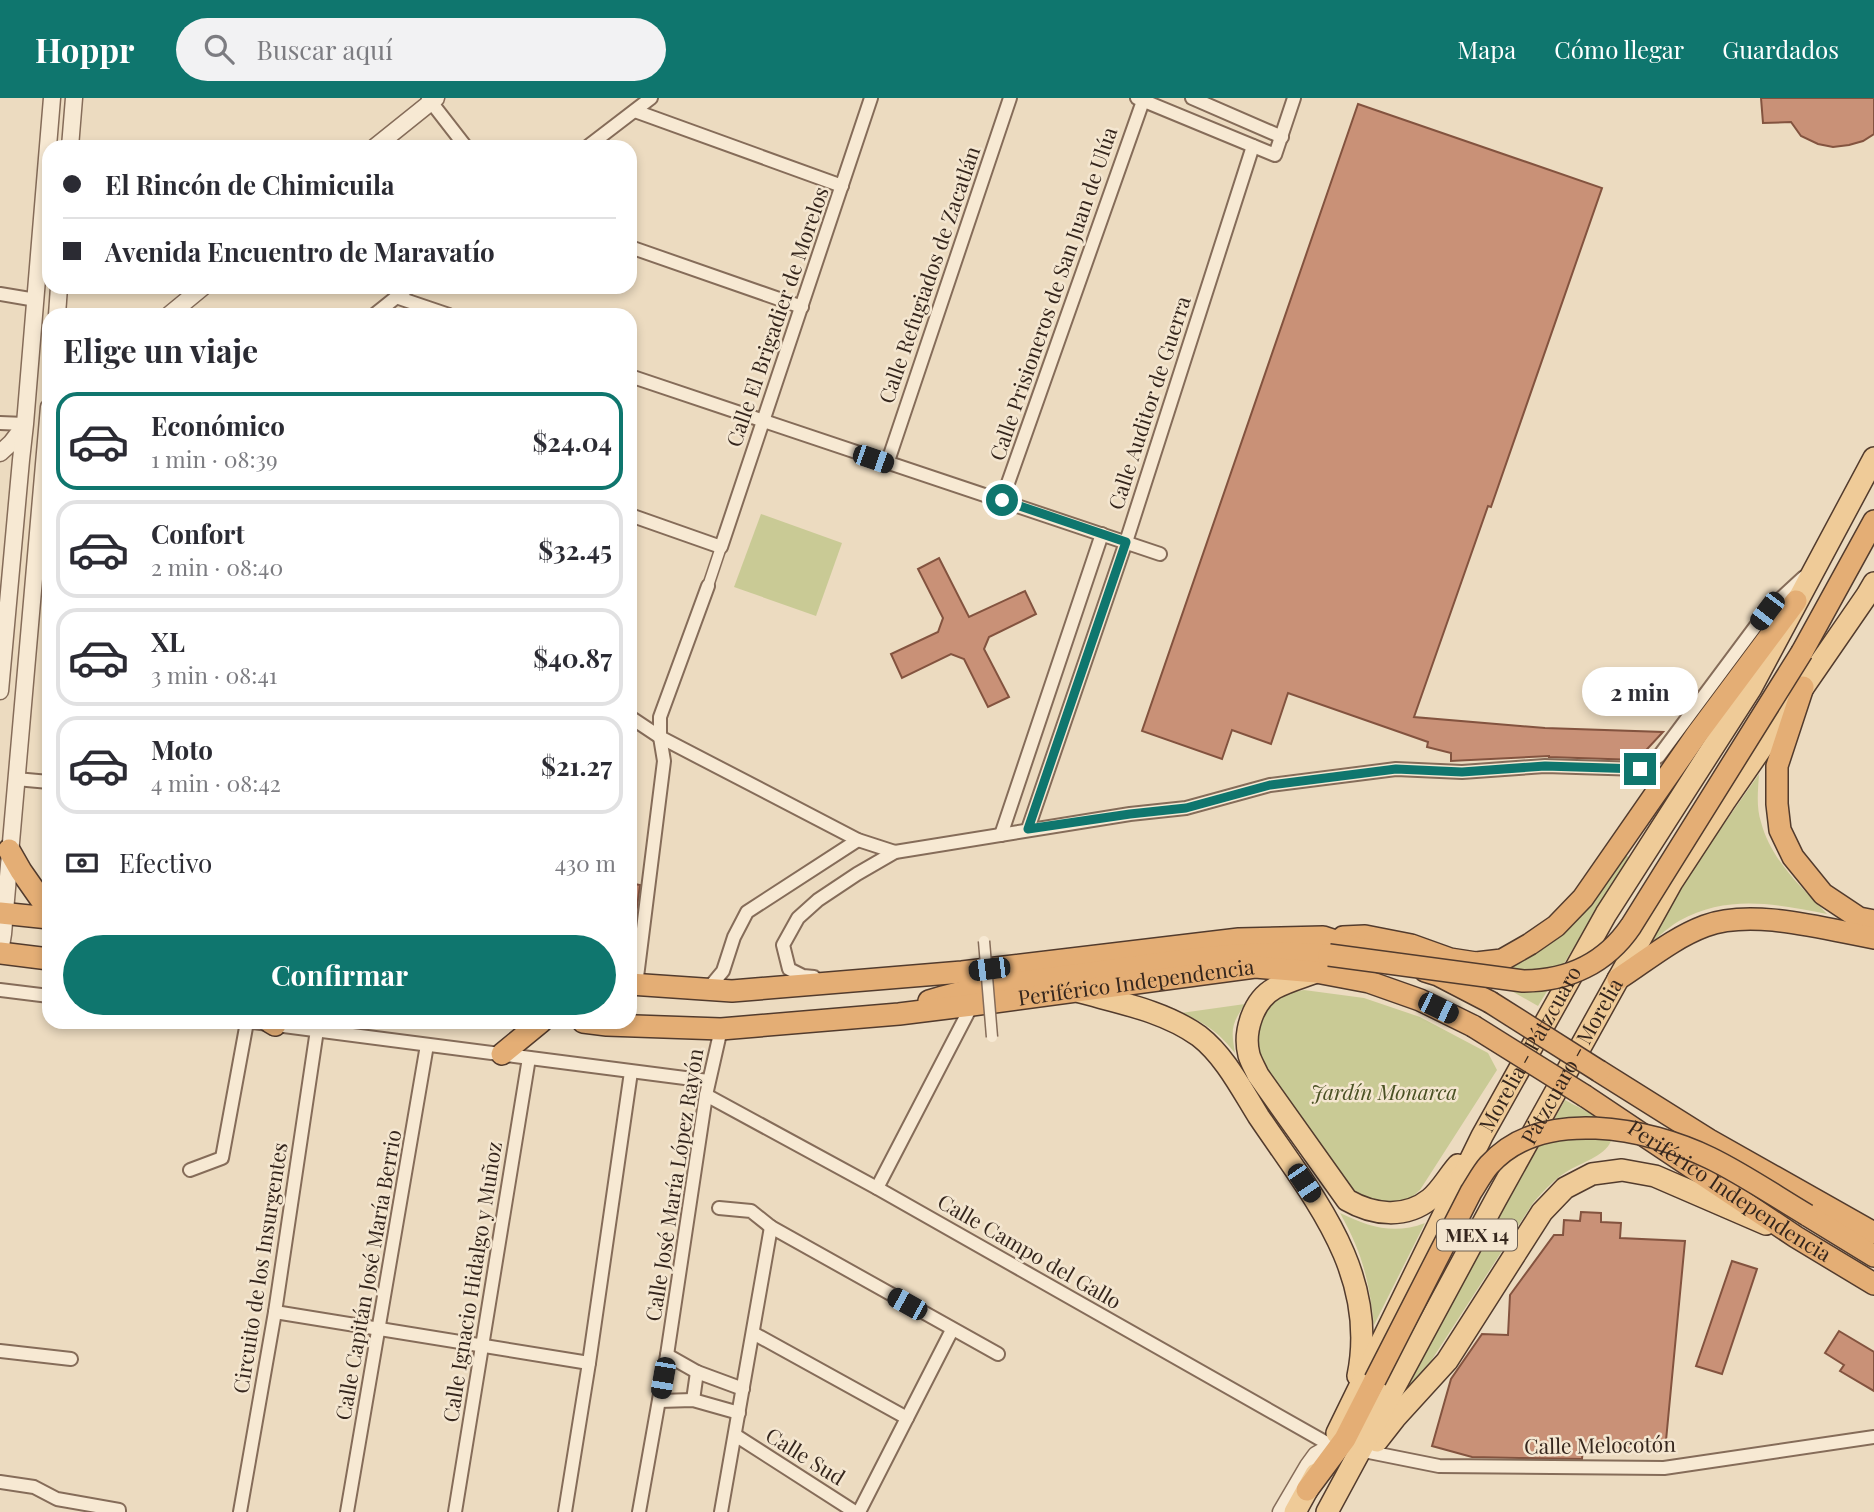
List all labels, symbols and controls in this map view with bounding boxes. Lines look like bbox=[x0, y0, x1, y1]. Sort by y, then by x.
search box bbox=[176, 18, 666, 81]
text: Hoppr bbox=[35, 27, 134, 71]
icon: search bbox=[200, 30, 238, 68]
text: Buscar aquí bbox=[256, 32, 393, 67]
text: Mapa bbox=[1458, 33, 1516, 65]
text: Cómo llegar bbox=[1554, 33, 1684, 65]
text: Guardados bbox=[1722, 33, 1839, 65]
street label: Calle Prisioneros de San Juan de Ulúa bbox=[982, 122, 1123, 464]
street label: Calle Refugiados de Zacatlán bbox=[871, 142, 985, 407]
text: El Rincón de Chimicuila bbox=[105, 167, 395, 202]
street label: Calle El Brigadier de Morelos bbox=[718, 183, 834, 450]
text: Avenida Encuentro de Maravatío bbox=[105, 234, 495, 269]
street label: Calle Auditor de Guerra bbox=[1100, 292, 1196, 513]
text: Elige un viaje bbox=[63, 328, 258, 371]
text: Económico bbox=[151, 408, 285, 443]
icon: car bbox=[67, 410, 130, 473]
text: $24.04 bbox=[532, 424, 612, 459]
car bbox=[850, 442, 897, 476]
text: 1 min · 08:39 bbox=[151, 443, 278, 474]
route start bbox=[986, 484, 1018, 516]
text: Confort bbox=[151, 516, 245, 551]
icon: car bbox=[67, 518, 130, 581]
text: $32.45 bbox=[538, 532, 612, 567]
text: 2 min · 08:40 bbox=[151, 551, 283, 582]
car bbox=[1746, 588, 1789, 634]
text: XL bbox=[151, 624, 185, 659]
icon: car bbox=[67, 626, 130, 689]
text: $40.87 bbox=[533, 640, 612, 675]
text: 3 min · 08:41 bbox=[151, 659, 277, 690]
callout: 2 min bbox=[1582, 668, 1698, 716]
text: 2 min bbox=[1610, 676, 1670, 707]
text: Moto bbox=[151, 732, 213, 767]
icon: car bbox=[67, 734, 130, 797]
text: $21.27 bbox=[541, 748, 612, 783]
route end bbox=[1624, 753, 1656, 785]
text: 4 min · 08:42 bbox=[151, 767, 281, 798]
icon: cash bbox=[63, 844, 101, 882]
text: Efectivo bbox=[119, 845, 212, 880]
text: 430 m bbox=[555, 847, 616, 878]
button: Confirmar bbox=[63, 935, 616, 1015]
street label: Periférico Independencia bbox=[1016, 951, 1256, 1011]
car bbox=[967, 956, 1012, 982]
street label: Morelia - Pátzcuaro bbox=[1471, 960, 1586, 1136]
street label: Pátzcuaro - Morelia bbox=[1513, 972, 1628, 1149]
car bbox=[1415, 989, 1462, 1027]
street label: Calle José María López Rayón bbox=[638, 1046, 708, 1323]
park label: Jardín Monarca bbox=[1311, 1077, 1457, 1105]
street label: Periférico Independencia bbox=[1623, 1113, 1837, 1267]
street label: Calle Capitán José María Berrio bbox=[328, 1127, 406, 1422]
street label: Calle Ignacio Hidalgo y Muñoz bbox=[435, 1139, 507, 1424]
street label: Circuito de los Insurgentes bbox=[225, 1140, 293, 1395]
car bbox=[1284, 1160, 1325, 1206]
street label: Calle Campo del Gallo bbox=[933, 1186, 1127, 1314]
road number: MEX 14 bbox=[1437, 1219, 1517, 1250]
car bbox=[884, 1285, 931, 1323]
car bbox=[650, 1355, 677, 1401]
street label: Calle Sud bbox=[761, 1420, 851, 1491]
street label: Calle Melocotón bbox=[1524, 1429, 1676, 1459]

